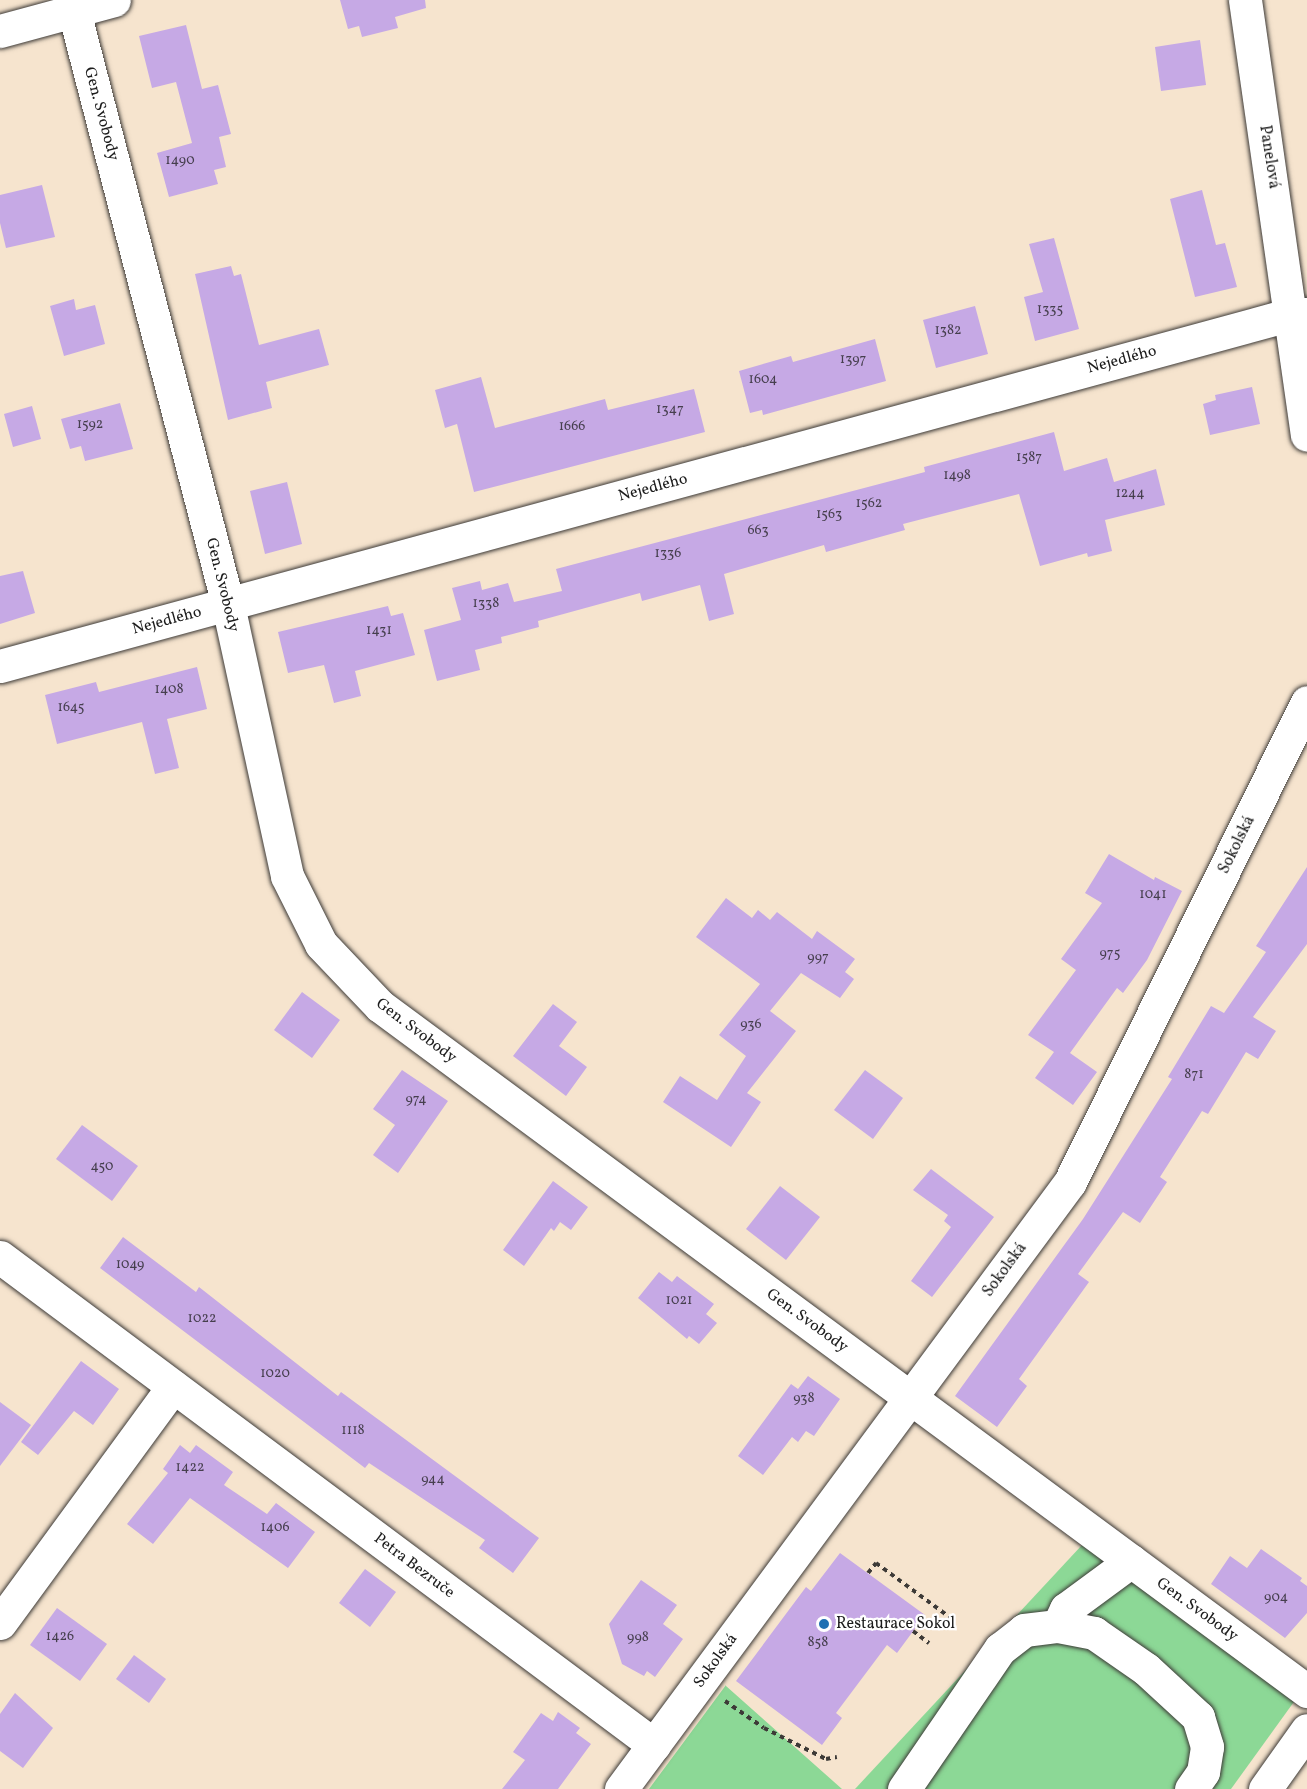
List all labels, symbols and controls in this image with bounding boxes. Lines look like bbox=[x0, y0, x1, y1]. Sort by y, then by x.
street label: Gen. Svobody bbox=[79, 65, 123, 163]
street label: Panelová bbox=[1255, 124, 1283, 190]
house number: 1490 bbox=[165, 153, 195, 169]
house number: 1335 bbox=[1037, 302, 1063, 318]
house number: 1382 bbox=[934, 323, 962, 339]
street label: Nejedlého bbox=[1085, 342, 1159, 378]
house number: 1397 bbox=[840, 352, 866, 368]
house number: 1604 bbox=[749, 372, 777, 388]
house number: 1347 bbox=[656, 402, 684, 418]
house number: 1592 bbox=[77, 417, 103, 433]
house number: 1666 bbox=[559, 419, 585, 435]
house number: 1587 bbox=[1016, 450, 1042, 466]
house number: 1498 bbox=[943, 468, 971, 484]
street label: Nejedlého bbox=[616, 470, 690, 506]
house number: 1244 bbox=[1115, 486, 1145, 502]
house number: 1562 bbox=[856, 496, 882, 512]
house number: 1563 bbox=[816, 507, 842, 523]
house number: 663 bbox=[747, 523, 769, 539]
street label: Gen. Svobody bbox=[201, 536, 243, 634]
house number: 1336 bbox=[655, 546, 681, 562]
house number: 1338 bbox=[473, 596, 499, 612]
street label: Nejedlého bbox=[130, 603, 204, 639]
house number: 1431 bbox=[366, 623, 392, 639]
house number: 1408 bbox=[154, 682, 184, 698]
house number: 1645 bbox=[58, 700, 84, 716]
street label: Sokolská bbox=[1215, 813, 1259, 877]
house number: 1041 bbox=[1139, 887, 1167, 903]
house number: 975 bbox=[1100, 946, 1120, 962]
house number: 997 bbox=[807, 950, 829, 966]
street label: Gen. Svobody bbox=[372, 994, 460, 1068]
house number: 936 bbox=[740, 1017, 762, 1033]
house number: 871 bbox=[1184, 1067, 1204, 1083]
house number: 974 bbox=[405, 1092, 427, 1108]
house number: 450 bbox=[91, 1159, 113, 1175]
street label: Sokolská bbox=[979, 1239, 1031, 1301]
house number: 1049 bbox=[116, 1257, 144, 1273]
street label: Gen. Svobody bbox=[762, 1285, 852, 1357]
house number: 1021 bbox=[666, 1293, 692, 1309]
house number: 1022 bbox=[188, 1311, 216, 1327]
house number: 1020 bbox=[260, 1366, 290, 1382]
house number: 938 bbox=[793, 1391, 815, 1407]
house number: 1118 bbox=[341, 1423, 365, 1439]
house number: 1422 bbox=[176, 1460, 204, 1476]
house number: 944 bbox=[421, 1472, 445, 1488]
house number: 1406 bbox=[260, 1520, 290, 1536]
street label: Petra Bezruče bbox=[370, 1529, 458, 1603]
street label: Gen. Svobody bbox=[1152, 1574, 1242, 1646]
house number: 904 bbox=[1264, 1590, 1288, 1606]
place label: Restaurace Sokol bbox=[836, 1614, 955, 1634]
marker: Restaurace Sokol bbox=[817, 1617, 831, 1631]
house number: 1426 bbox=[46, 1629, 74, 1645]
house number: 998 bbox=[627, 1630, 649, 1646]
street label: Sokolská bbox=[690, 1630, 742, 1692]
house number: 858 bbox=[808, 1635, 828, 1651]

